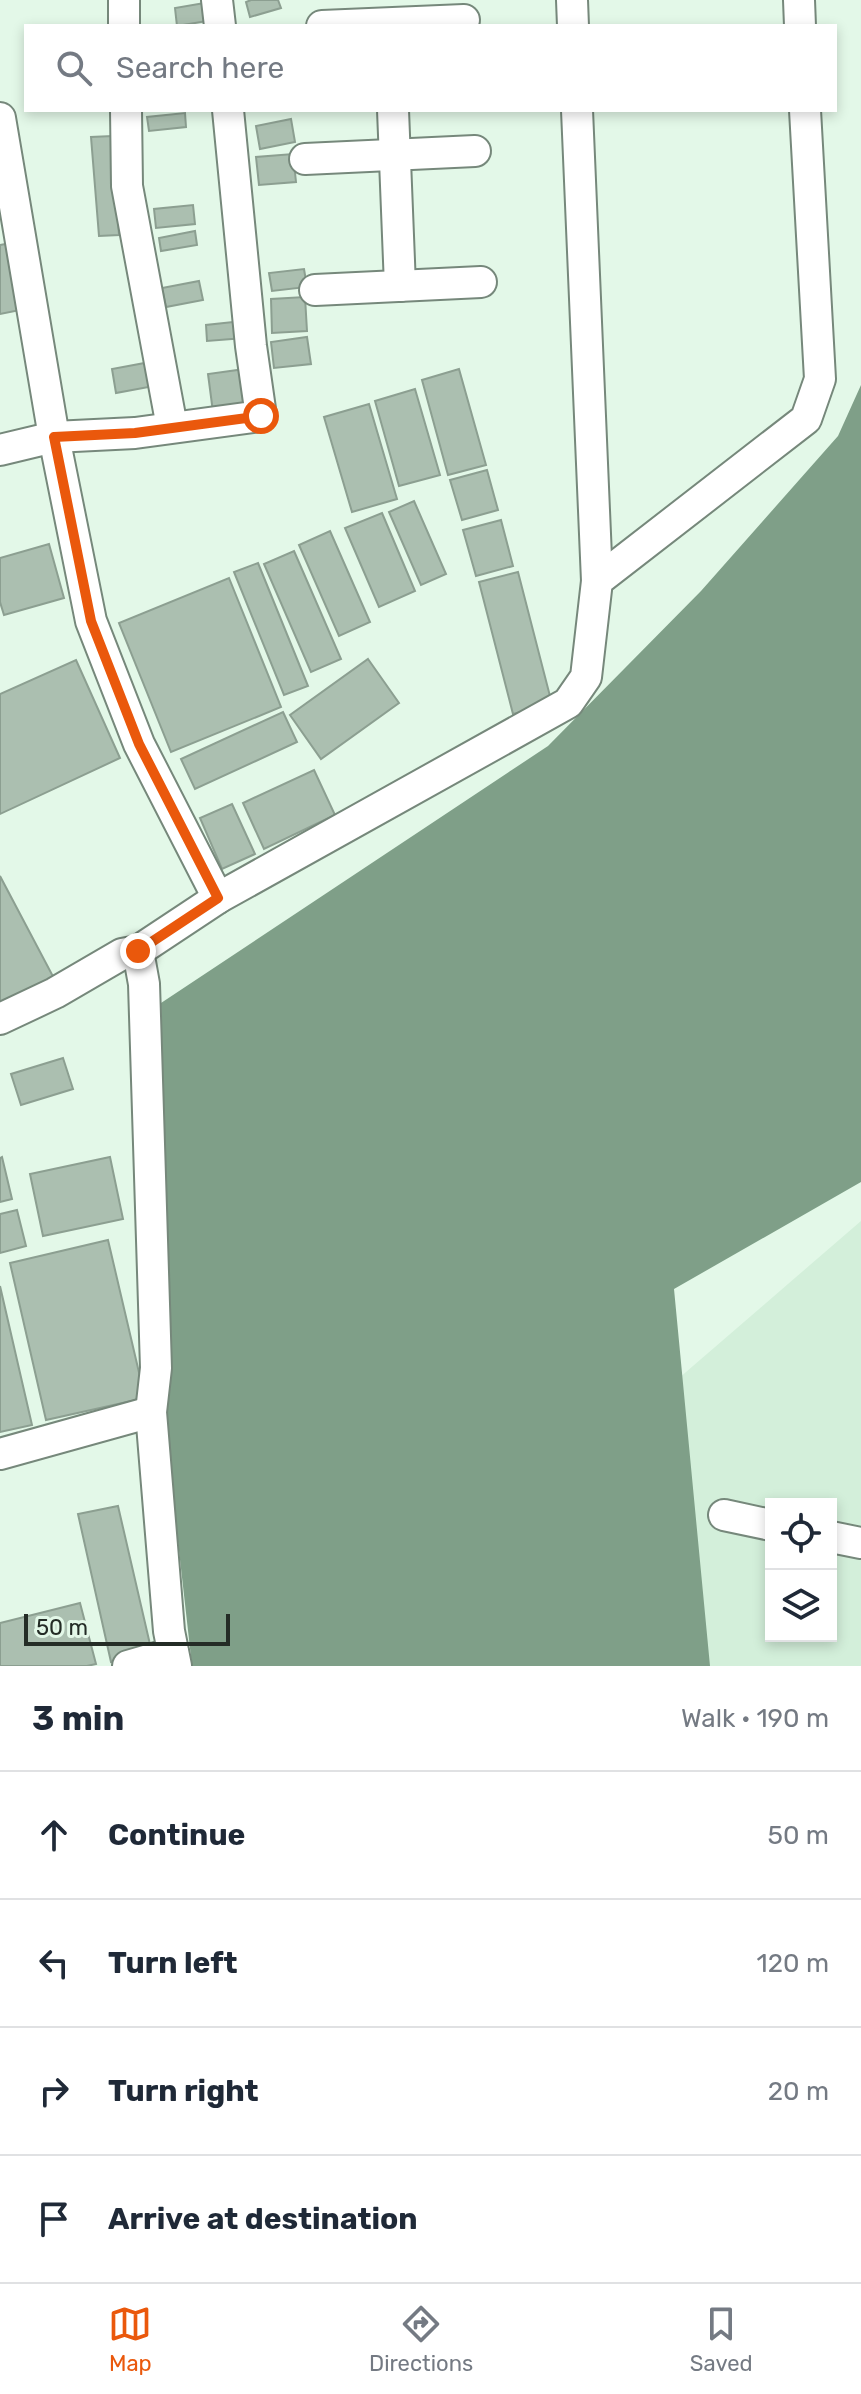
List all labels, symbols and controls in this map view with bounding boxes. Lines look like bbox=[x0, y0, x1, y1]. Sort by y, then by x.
search box bbox=[24, 24, 837, 112]
icon: search bbox=[52, 46, 96, 90]
text: Search here bbox=[116, 50, 284, 86]
route start bbox=[243, 398, 279, 434]
route end bbox=[120, 933, 156, 969]
map controls bbox=[765, 1498, 837, 1642]
button: locate bbox=[765, 1498, 837, 1570]
button: layers bbox=[765, 1570, 837, 1642]
scale bar bbox=[24, 1610, 230, 1646]
text: 50 m bbox=[36, 1614, 88, 1641]
text: 3 min bbox=[32, 1698, 124, 1739]
text: Walk · 190 m bbox=[681, 1703, 829, 1734]
icon: ahead bbox=[32, 1813, 76, 1857]
text: Continue bbox=[108, 1817, 245, 1853]
text: 50 m bbox=[768, 1820, 829, 1851]
icon: left bbox=[32, 1941, 76, 1985]
text: Turn left bbox=[108, 1945, 238, 1981]
text: 120 m bbox=[757, 1948, 829, 1979]
icon: right bbox=[32, 2069, 76, 2113]
text: Turn right bbox=[108, 2073, 259, 2109]
text: 20 m bbox=[768, 2076, 829, 2107]
icon: arrive bbox=[32, 2197, 76, 2241]
text: Arrive at destination bbox=[108, 2201, 418, 2237]
tab: Map bbox=[108, 2302, 152, 2377]
tab: Directions bbox=[369, 2302, 473, 2377]
tab: Saved bbox=[690, 2302, 753, 2377]

